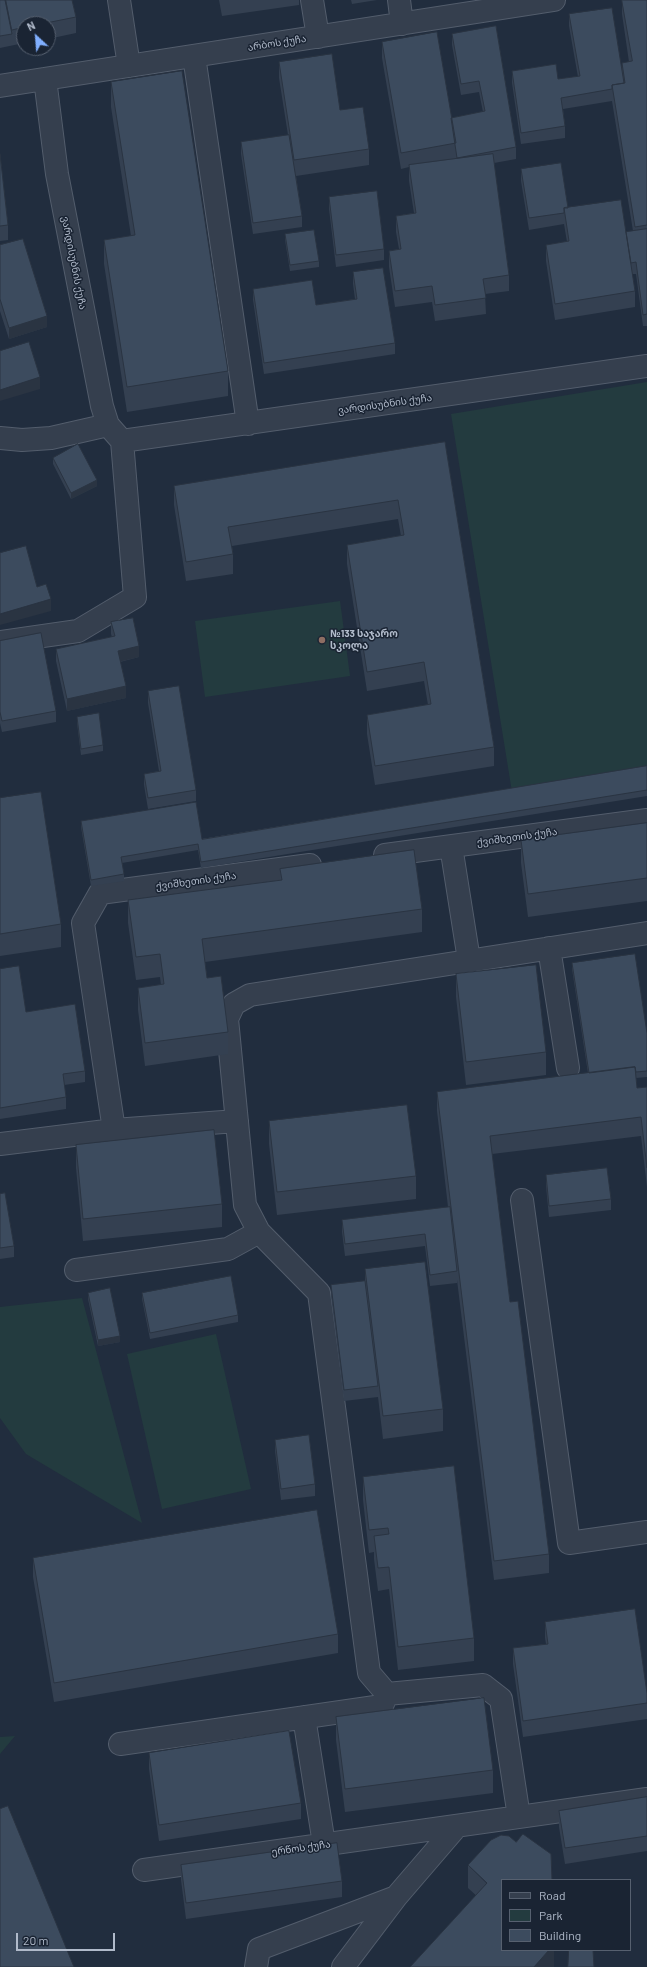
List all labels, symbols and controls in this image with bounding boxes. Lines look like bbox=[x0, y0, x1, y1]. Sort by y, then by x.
north arrow bbox=[16, 16, 56, 56]
text: N bbox=[25, 18, 37, 33]
street label: არბოს ქუჩა bbox=[247, 32, 307, 54]
street label: ვარდისუბნის ქუჩა bbox=[59, 215, 89, 311]
street label: ვარდისუბნის ქუჩა bbox=[337, 391, 433, 417]
place label: №133 საჯარო სკოლა bbox=[330, 628, 398, 652]
marker: №133 საჯარო სკოლა bbox=[317, 635, 327, 645]
street label: ქვიშხეთის ქუჩა bbox=[476, 825, 558, 849]
street label: ქვიშხეთის ქუჩა bbox=[155, 869, 237, 893]
street label: ერწოს ქუჩა bbox=[271, 1838, 331, 1858]
legend bbox=[501, 1879, 631, 1951]
text: Road bbox=[539, 1888, 566, 1902]
text: Park bbox=[539, 1908, 563, 1922]
scale bar bbox=[18, 1925, 117, 1951]
text: Building bbox=[539, 1928, 581, 1942]
text: 20 m bbox=[23, 1933, 49, 1947]

